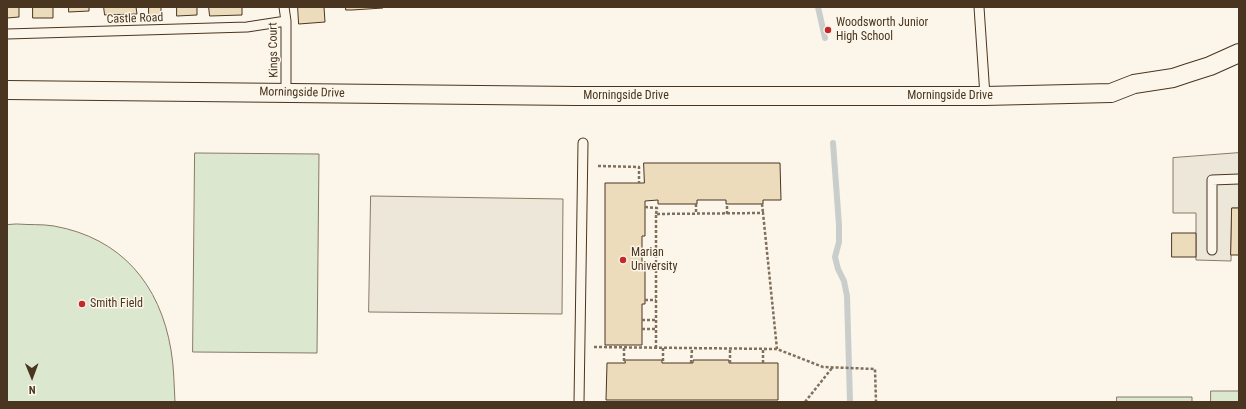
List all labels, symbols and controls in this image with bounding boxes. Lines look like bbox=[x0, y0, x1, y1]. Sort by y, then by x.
street label: Castle Road bbox=[106, 11, 164, 27]
place label: Woodsworth Junior High School bbox=[836, 16, 928, 44]
street label: Kings Court bbox=[266, 22, 282, 78]
marker: Woodsworth Junior High School bbox=[823, 25, 833, 35]
street label: Morningside Drive bbox=[259, 85, 345, 101]
street label: Morningside Drive bbox=[583, 89, 669, 103]
street label: Morningside Drive bbox=[907, 89, 993, 103]
place label: Marian University bbox=[631, 246, 677, 274]
marker: Marian University bbox=[618, 255, 628, 265]
place label: Smith Field bbox=[90, 297, 143, 311]
marker: Smith Field bbox=[77, 299, 87, 309]
north arrow bbox=[12, 357, 52, 397]
text: N bbox=[29, 383, 36, 396]

